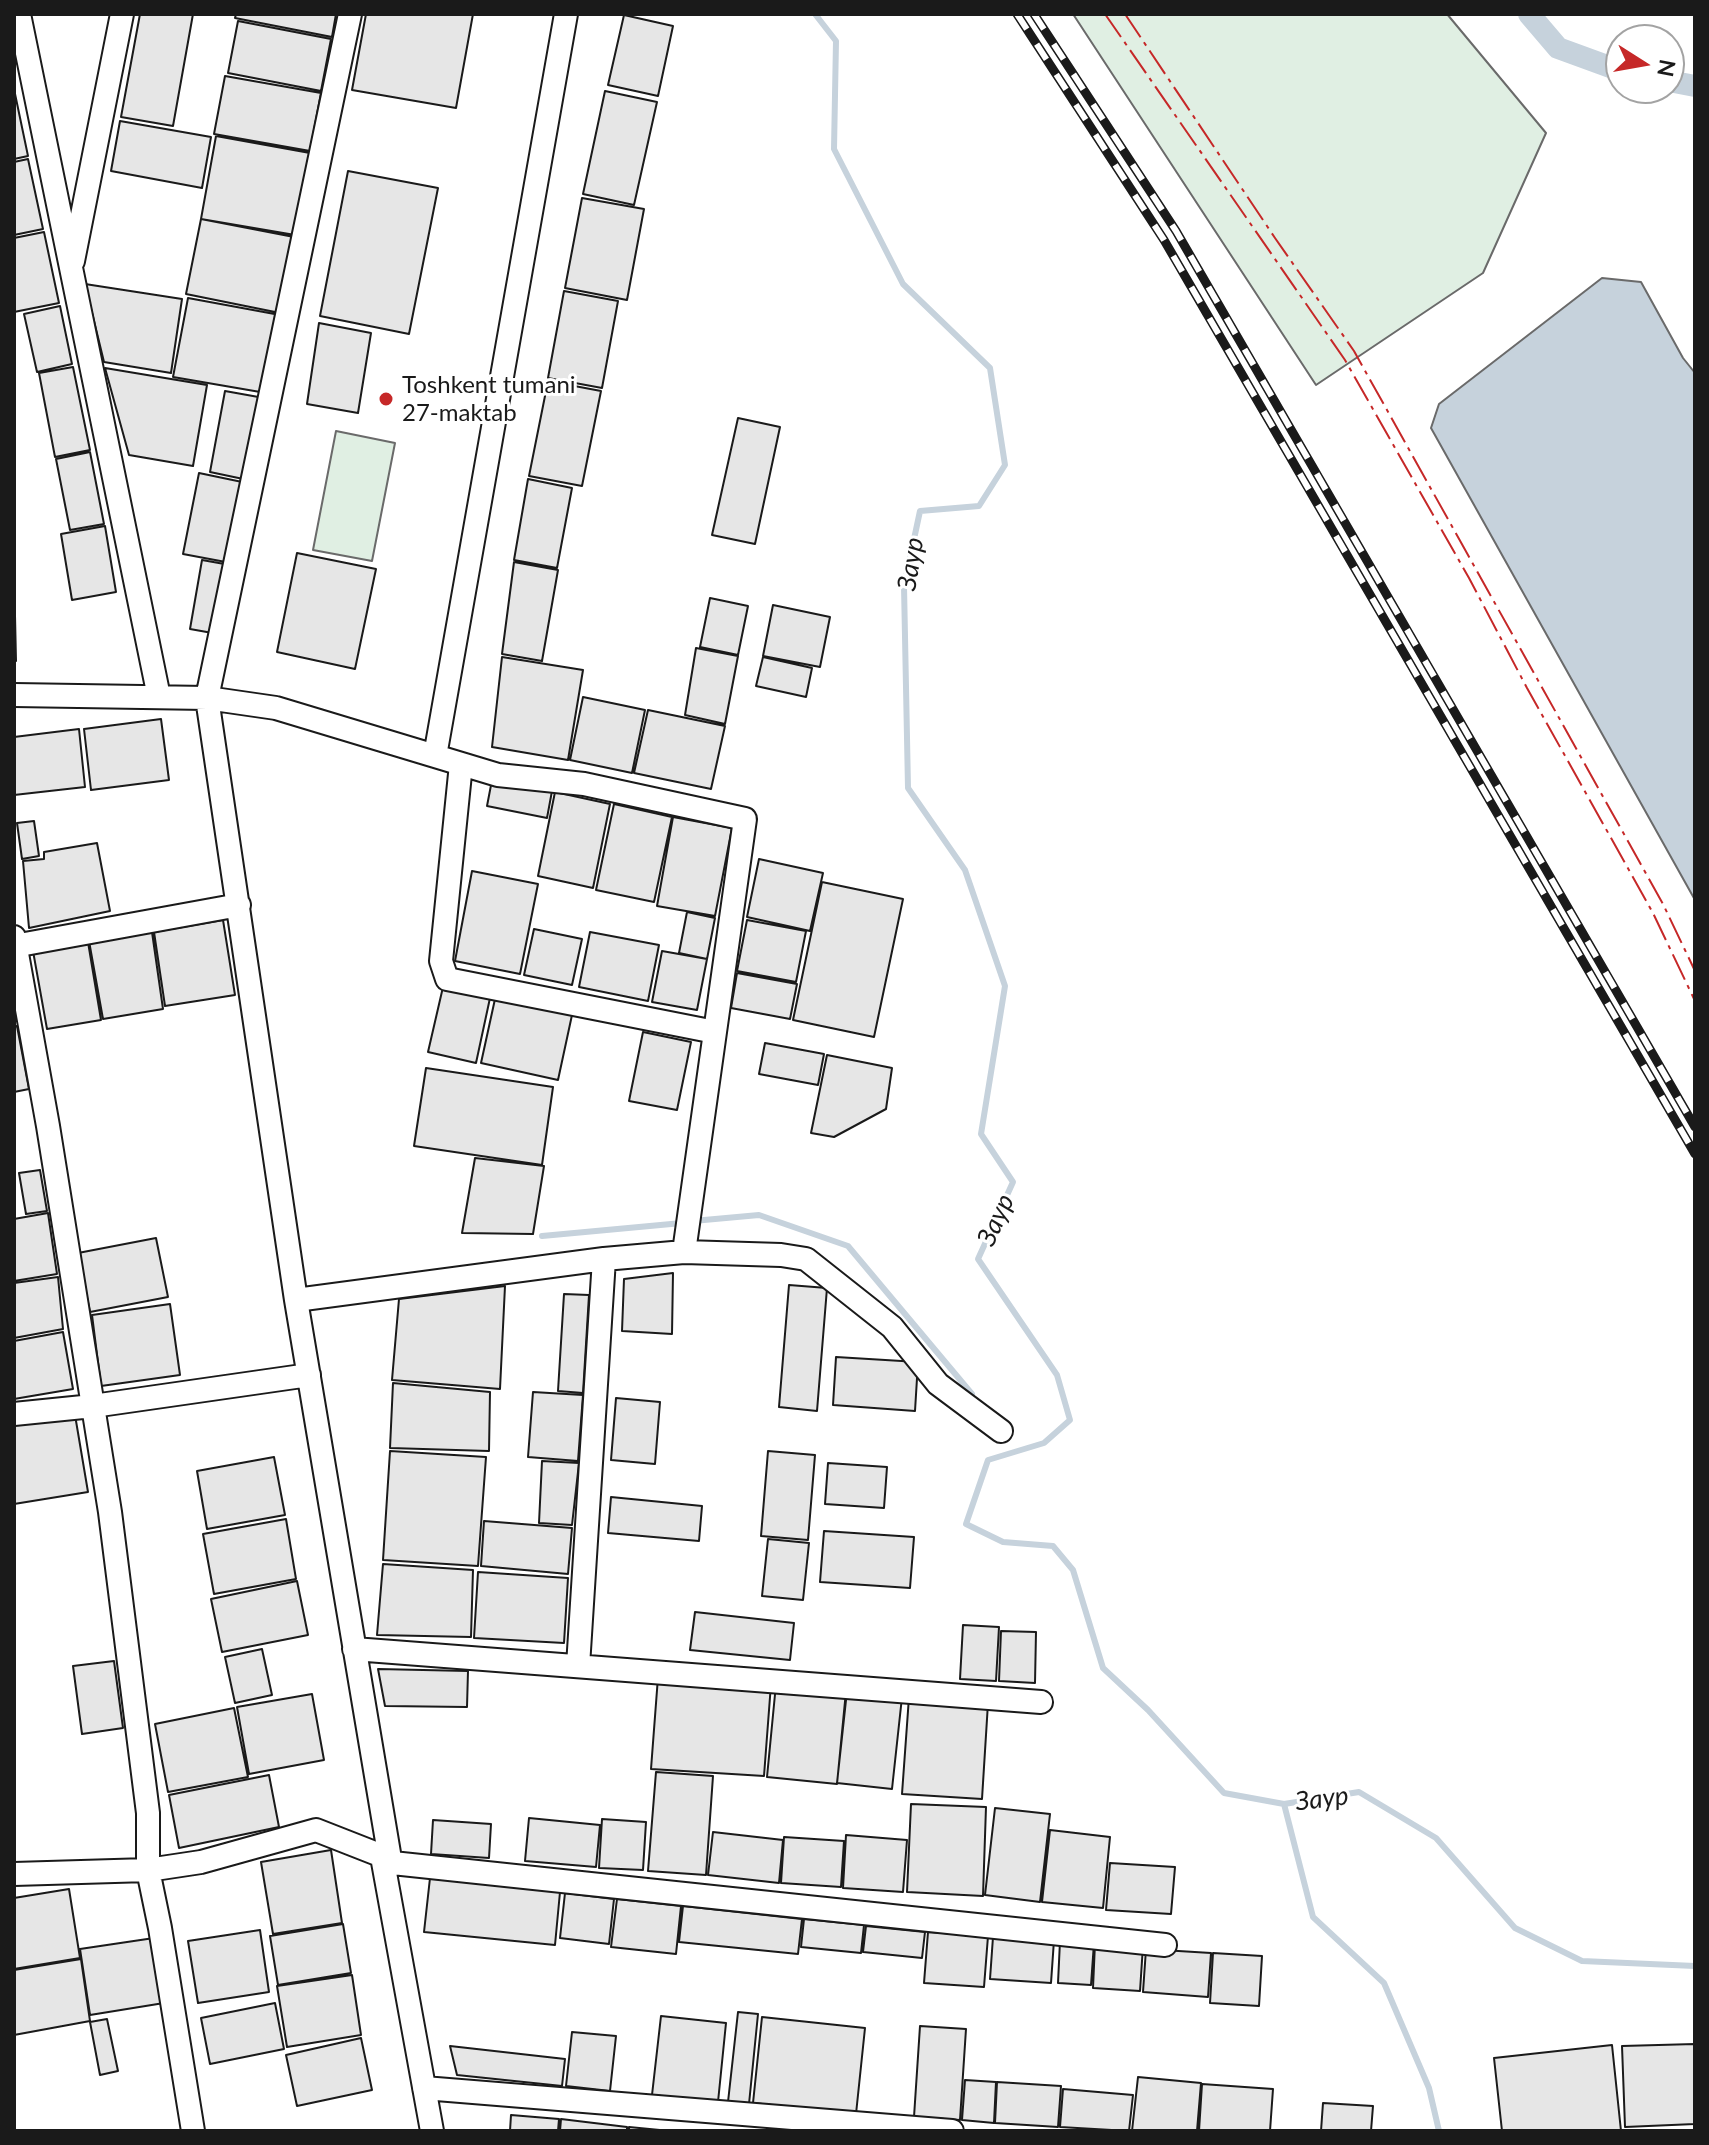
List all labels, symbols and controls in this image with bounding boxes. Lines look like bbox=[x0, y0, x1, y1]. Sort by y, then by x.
north arrow bbox=[1605, 24, 1685, 104]
text: N bbox=[1652, 57, 1682, 79]
place label: Toshkent tumani 27-maktab bbox=[402, 371, 576, 427]
marker: Toshkent tumani 27-maktab bbox=[377, 390, 395, 408]
water label: Заур bbox=[891, 535, 931, 593]
water label: Заур bbox=[971, 1189, 1021, 1251]
water label: Заур bbox=[1294, 1780, 1350, 1818]

